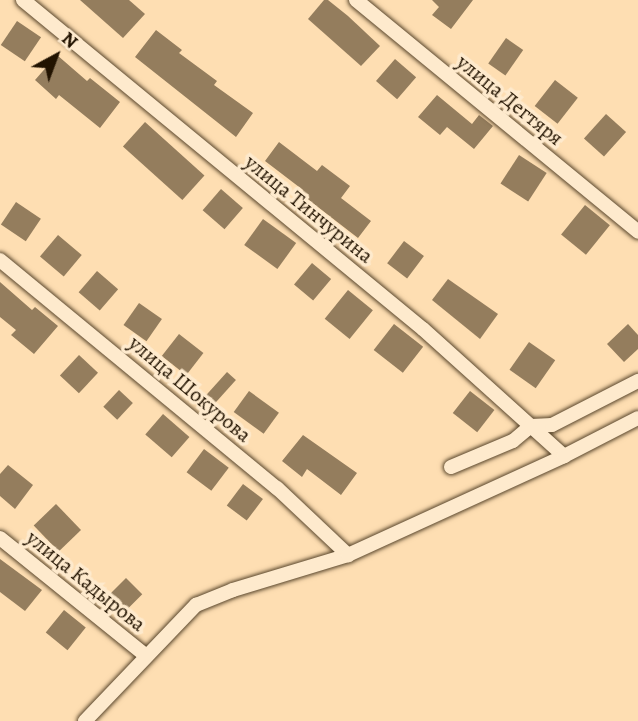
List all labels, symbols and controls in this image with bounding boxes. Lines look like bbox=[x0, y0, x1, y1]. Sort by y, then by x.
north arrow bbox=[21, 21, 91, 91]
text: N bbox=[56, 26, 84, 55]
street label: улица Дегтяря bbox=[452, 49, 568, 151]
street label: улица Тинчурина bbox=[240, 150, 378, 268]
street label: улица Шокурова bbox=[124, 330, 256, 448]
street label: улица Кадырова bbox=[21, 525, 151, 637]

